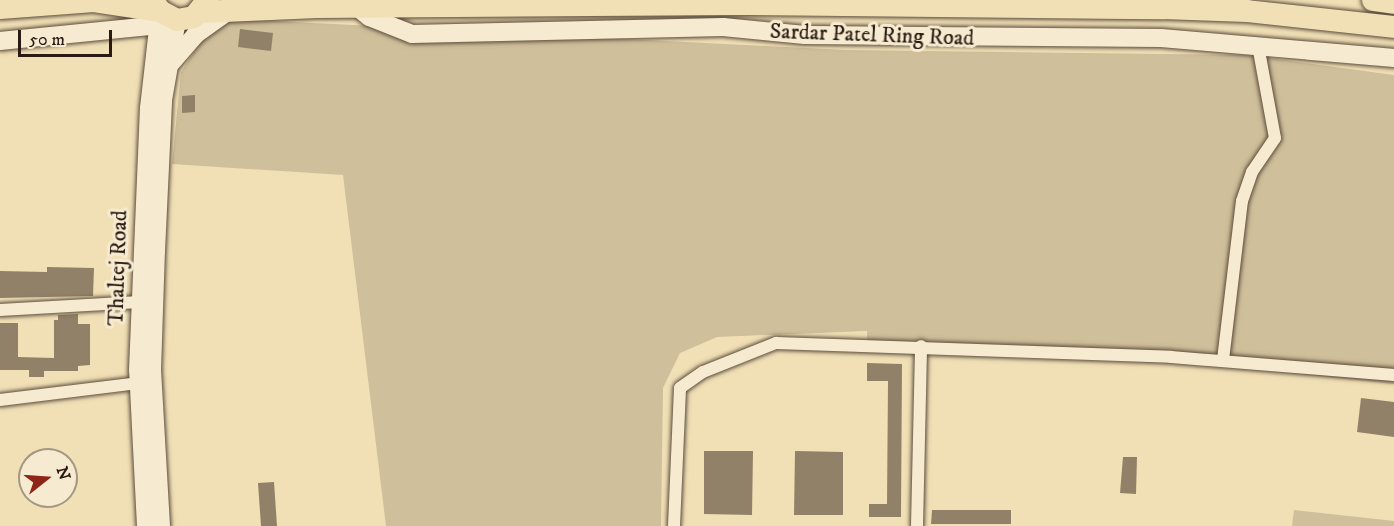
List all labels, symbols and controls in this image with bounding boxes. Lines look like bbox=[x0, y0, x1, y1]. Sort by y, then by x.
scale bar bbox=[21, 18, 116, 56]
street label: Sardar Patel Ring Road bbox=[769, 18, 975, 52]
text: 50 m bbox=[29, 29, 65, 51]
street label: Thaltej Road bbox=[103, 210, 133, 326]
north arrow bbox=[18, 448, 78, 508]
text: N bbox=[52, 464, 75, 483]

